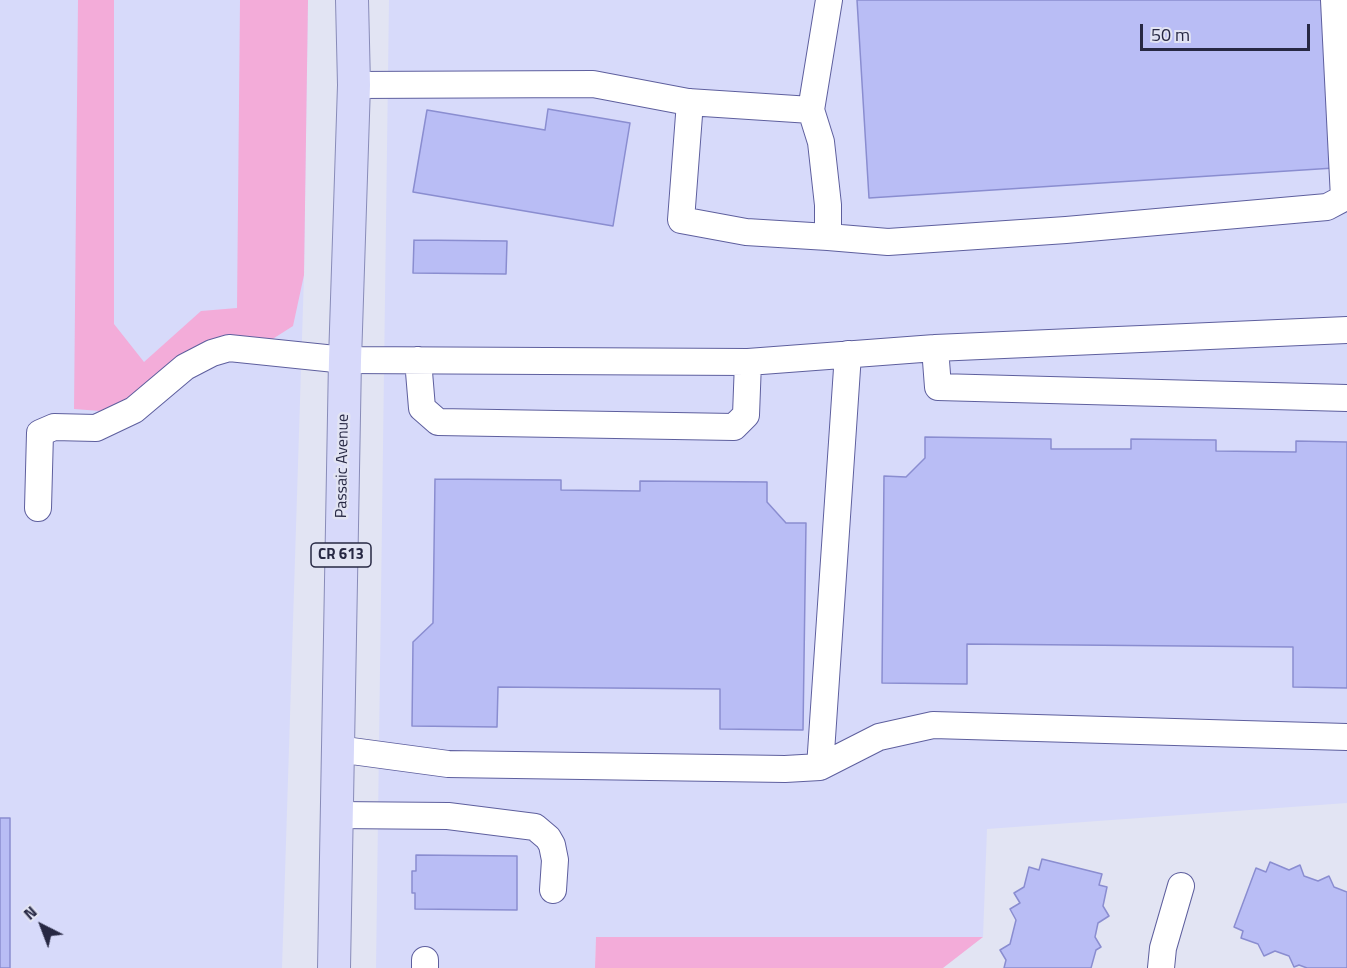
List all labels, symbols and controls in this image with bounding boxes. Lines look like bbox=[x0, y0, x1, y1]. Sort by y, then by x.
scale bar bbox=[1143, 12, 1312, 50]
text: 50 m bbox=[1151, 21, 1190, 48]
street label: Passaic Avenue bbox=[332, 414, 354, 518]
road number: CR 613 bbox=[311, 543, 371, 567]
north arrow bbox=[12, 896, 72, 956]
text: N bbox=[18, 900, 42, 925]

